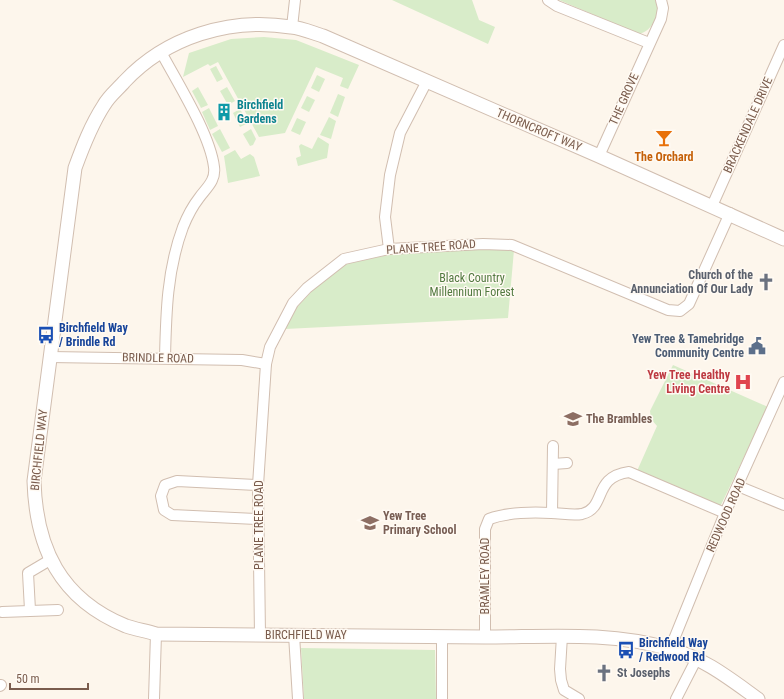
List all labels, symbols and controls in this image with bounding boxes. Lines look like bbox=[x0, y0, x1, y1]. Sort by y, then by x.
street label: THE GROVE bbox=[606, 71, 642, 127]
street label: BRACKENDALE DRIVE bbox=[721, 75, 775, 175]
place label: Birchfield Gardens bbox=[237, 98, 283, 126]
building icon: Birchfield Gardens bbox=[214, 102, 234, 122]
street label: THORNCROFT WAY bbox=[494, 106, 584, 155]
bar icon: The Orchard bbox=[654, 128, 674, 148]
place label: The Orchard bbox=[635, 150, 694, 164]
street label: PLANE TREE ROAD bbox=[386, 237, 476, 257]
place label: Church of the Annunciation Of Our Lady bbox=[630, 268, 754, 296]
park label: Black Country Millennium Forest bbox=[430, 271, 515, 299]
church icon: Church of the Annunciation Of Our Lady bbox=[756, 272, 776, 292]
place label: Birchfield Way / Brindle Rd bbox=[59, 321, 128, 349]
bus stop icon: Birchfield Way / Brindle Rd bbox=[36, 325, 56, 345]
place label: Yew Tree & Tamebridge Community Centre bbox=[632, 332, 744, 360]
public building icon: Yew Tree & Tamebridge Community Centre bbox=[747, 336, 767, 356]
street label: BRINDLE ROAD bbox=[122, 350, 194, 366]
place label: Yew Tree Healthy Living Centre bbox=[647, 368, 731, 396]
hospital icon: Yew Tree Healthy Living Centre bbox=[733, 372, 753, 392]
street label: BIRCHFIELD WAY bbox=[28, 408, 50, 491]
school or university icon: The Brambles bbox=[563, 409, 583, 429]
place label: The Brambles bbox=[586, 412, 653, 426]
street label: REDWOOD ROAD bbox=[703, 476, 749, 554]
street label: PLANE TREE ROAD bbox=[252, 480, 266, 570]
place label: Yew Tree Primary School bbox=[383, 509, 456, 537]
school or university icon: Yew Tree Primary School bbox=[360, 513, 380, 533]
street label: BRAMLEY ROAD bbox=[478, 537, 492, 614]
street label: BIRCHFIELD WAY bbox=[265, 628, 348, 642]
place label: Birchfield Way / Redwood Rd bbox=[639, 636, 708, 664]
bus stop icon: Birchfield Way / Redwood Rd bbox=[616, 640, 636, 660]
church icon: St Josephs bbox=[594, 663, 614, 683]
scale bar bbox=[10, 665, 88, 691]
place label: St Josephs bbox=[617, 666, 671, 680]
text: 50 m bbox=[16, 672, 40, 686]

